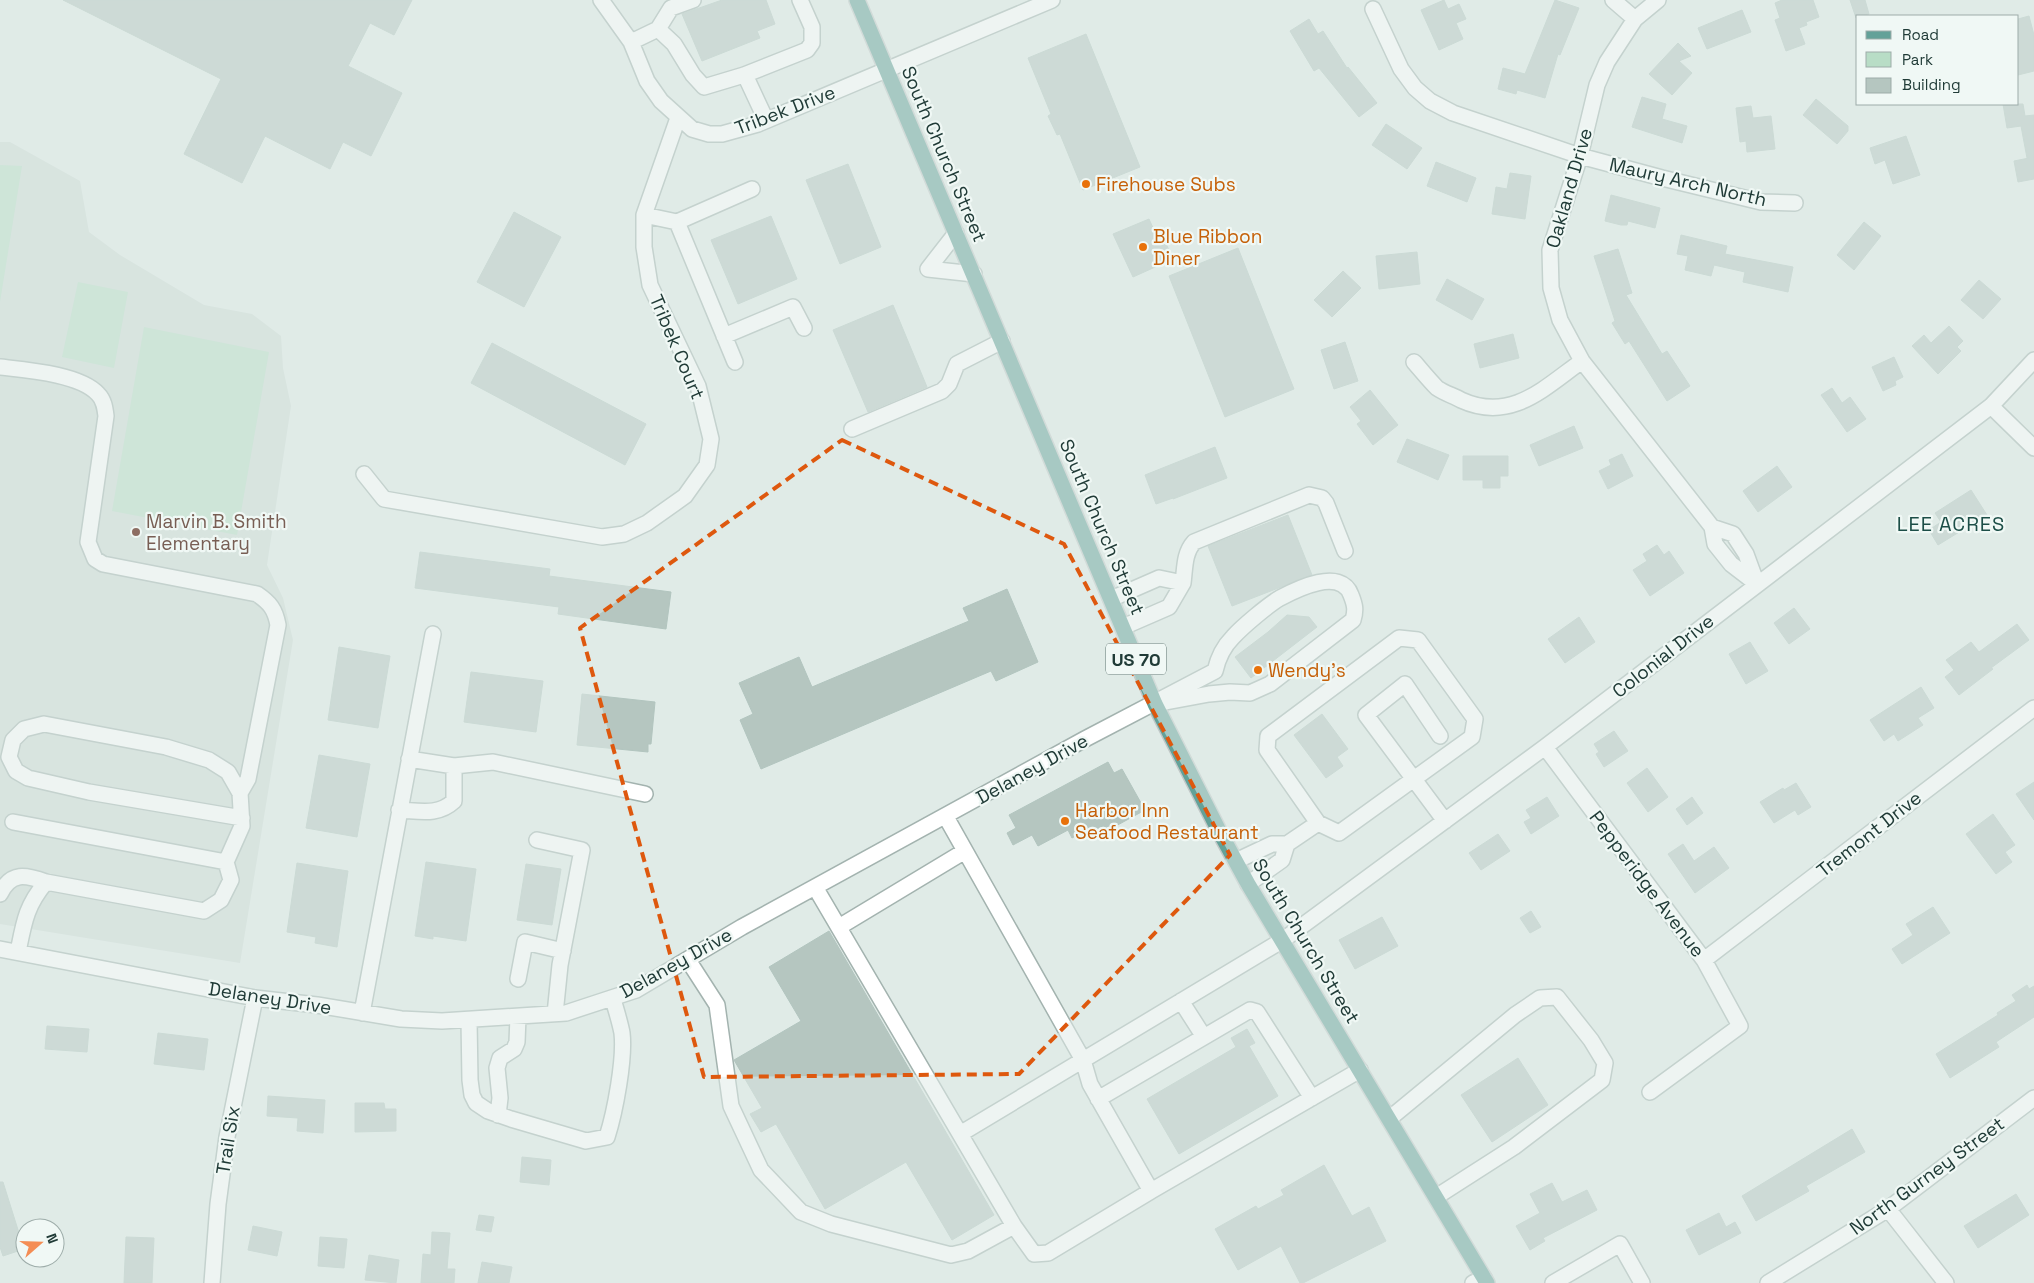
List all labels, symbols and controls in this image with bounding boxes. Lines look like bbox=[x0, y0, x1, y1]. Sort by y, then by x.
legend bbox=[1856, 15, 2019, 105]
text: Road bbox=[1902, 25, 1939, 44]
text: Park bbox=[1902, 50, 1933, 69]
street label: South Church Street bbox=[896, 62, 992, 246]
text: Building bbox=[1902, 75, 1961, 94]
street label: Tribek Drive bbox=[731, 79, 839, 141]
street label: Oakland Drive bbox=[1540, 125, 1598, 251]
street label: Maury Arch North bbox=[1607, 152, 1769, 212]
place label: Firehouse Subs bbox=[1096, 172, 1236, 197]
marker: Firehouse Subs bbox=[1080, 178, 1092, 190]
place label: Blue Ribbon Diner bbox=[1153, 224, 1262, 271]
marker: Blue Ribbon Diner bbox=[1137, 241, 1149, 253]
street label: Tribek Court bbox=[644, 291, 710, 403]
street label: South Church Street bbox=[1054, 435, 1150, 619]
place label: Marvin B. Smith Elementary bbox=[146, 509, 287, 556]
district label: LEE ACRES bbox=[1897, 511, 2005, 537]
marker: Marvin B. Smith Elementary bbox=[130, 526, 142, 538]
street label: Colonial Drive bbox=[1607, 608, 1719, 704]
road number: US 70 bbox=[1106, 644, 1166, 674]
place label: Wendy's bbox=[1268, 658, 1346, 683]
marker: Wendy's bbox=[1252, 664, 1264, 676]
street label: Delaney Drive bbox=[972, 728, 1092, 810]
street label: Tremont Drive bbox=[1811, 785, 1927, 883]
place label: Harbor Inn Seafood Restaurant bbox=[1075, 798, 1259, 845]
street label: Pepperidge Avenue bbox=[1584, 806, 1710, 962]
marker: Harbor Inn Seafood Restaurant bbox=[1059, 815, 1071, 827]
street label: South Church Street bbox=[1247, 854, 1365, 1028]
street label: Delaney Drive bbox=[616, 922, 736, 1004]
street label: Delaney Drive bbox=[207, 976, 333, 1020]
street label: Trail Six bbox=[210, 1104, 246, 1176]
street label: North Gurney Street bbox=[1845, 1111, 2009, 1241]
north arrow bbox=[15, 1218, 65, 1268]
text: N bbox=[42, 1231, 62, 1246]

